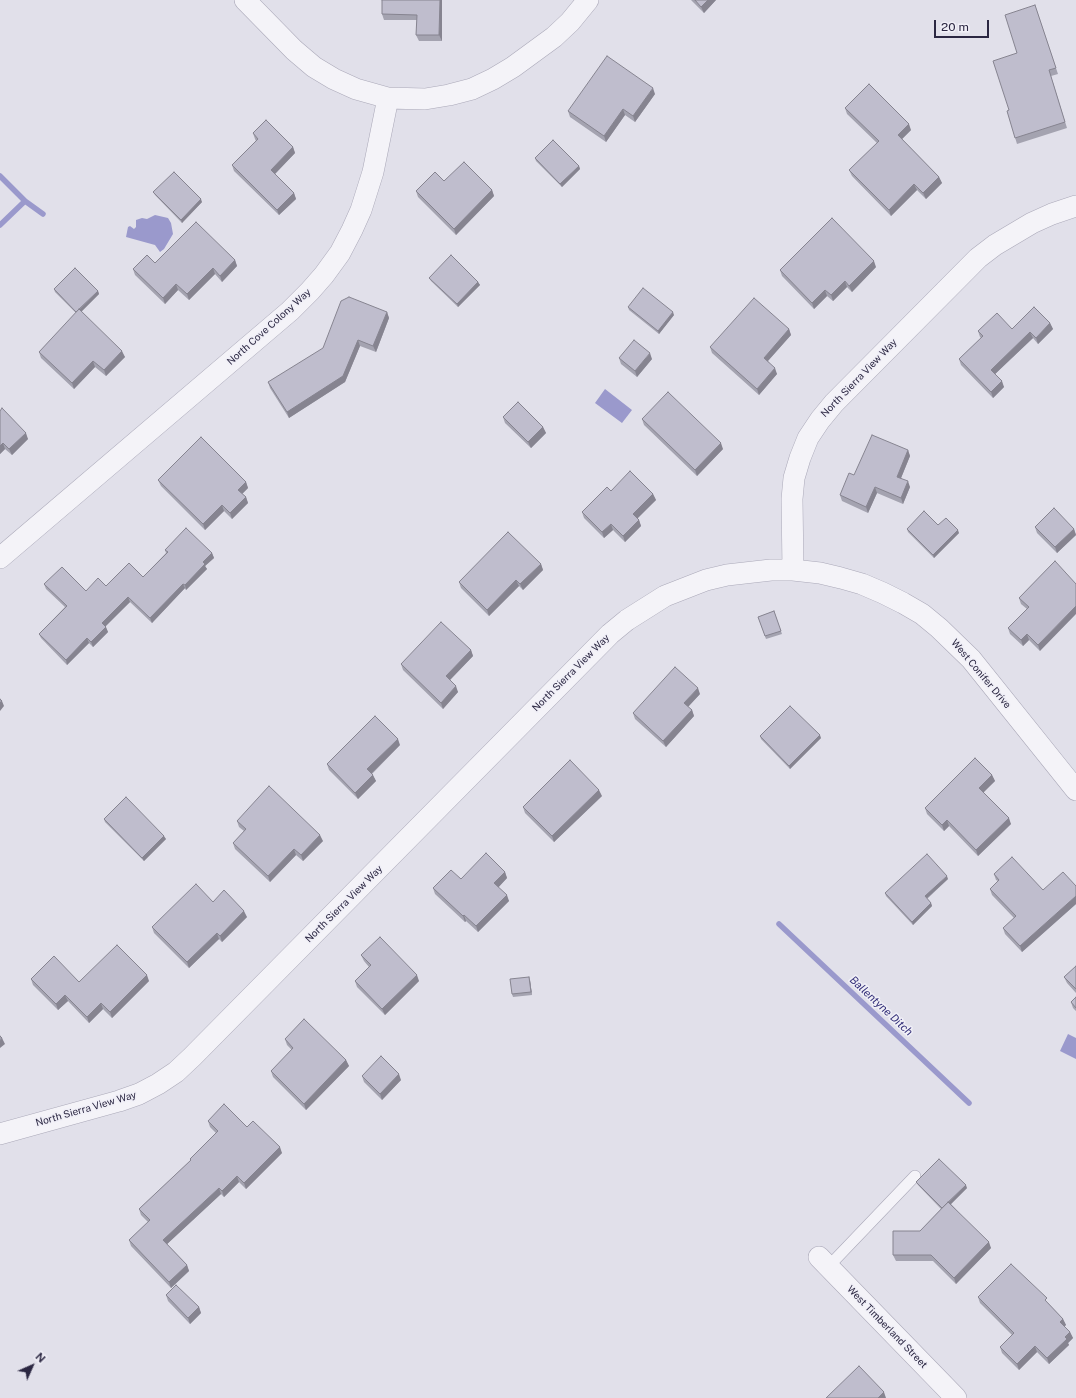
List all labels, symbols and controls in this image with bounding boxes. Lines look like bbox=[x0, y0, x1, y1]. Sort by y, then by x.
scale bar bbox=[936, 12, 991, 38]
text: 20 m bbox=[941, 20, 969, 34]
street label: North Cove Colony Way bbox=[225, 286, 313, 368]
street label: North Sierra View Way bbox=[818, 336, 900, 420]
street label: North Sierra View Way bbox=[530, 632, 612, 714]
street label: West Conifer Drive bbox=[949, 637, 1013, 711]
street label: North Sierra View Way bbox=[303, 863, 385, 945]
water label: Ballentyne Ditch bbox=[847, 973, 915, 1039]
street label: North Sierra View Way bbox=[34, 1089, 138, 1129]
street label: West Timberland Street bbox=[844, 1283, 930, 1371]
north arrow bbox=[12, 1346, 52, 1386]
text: N bbox=[33, 1350, 48, 1365]

